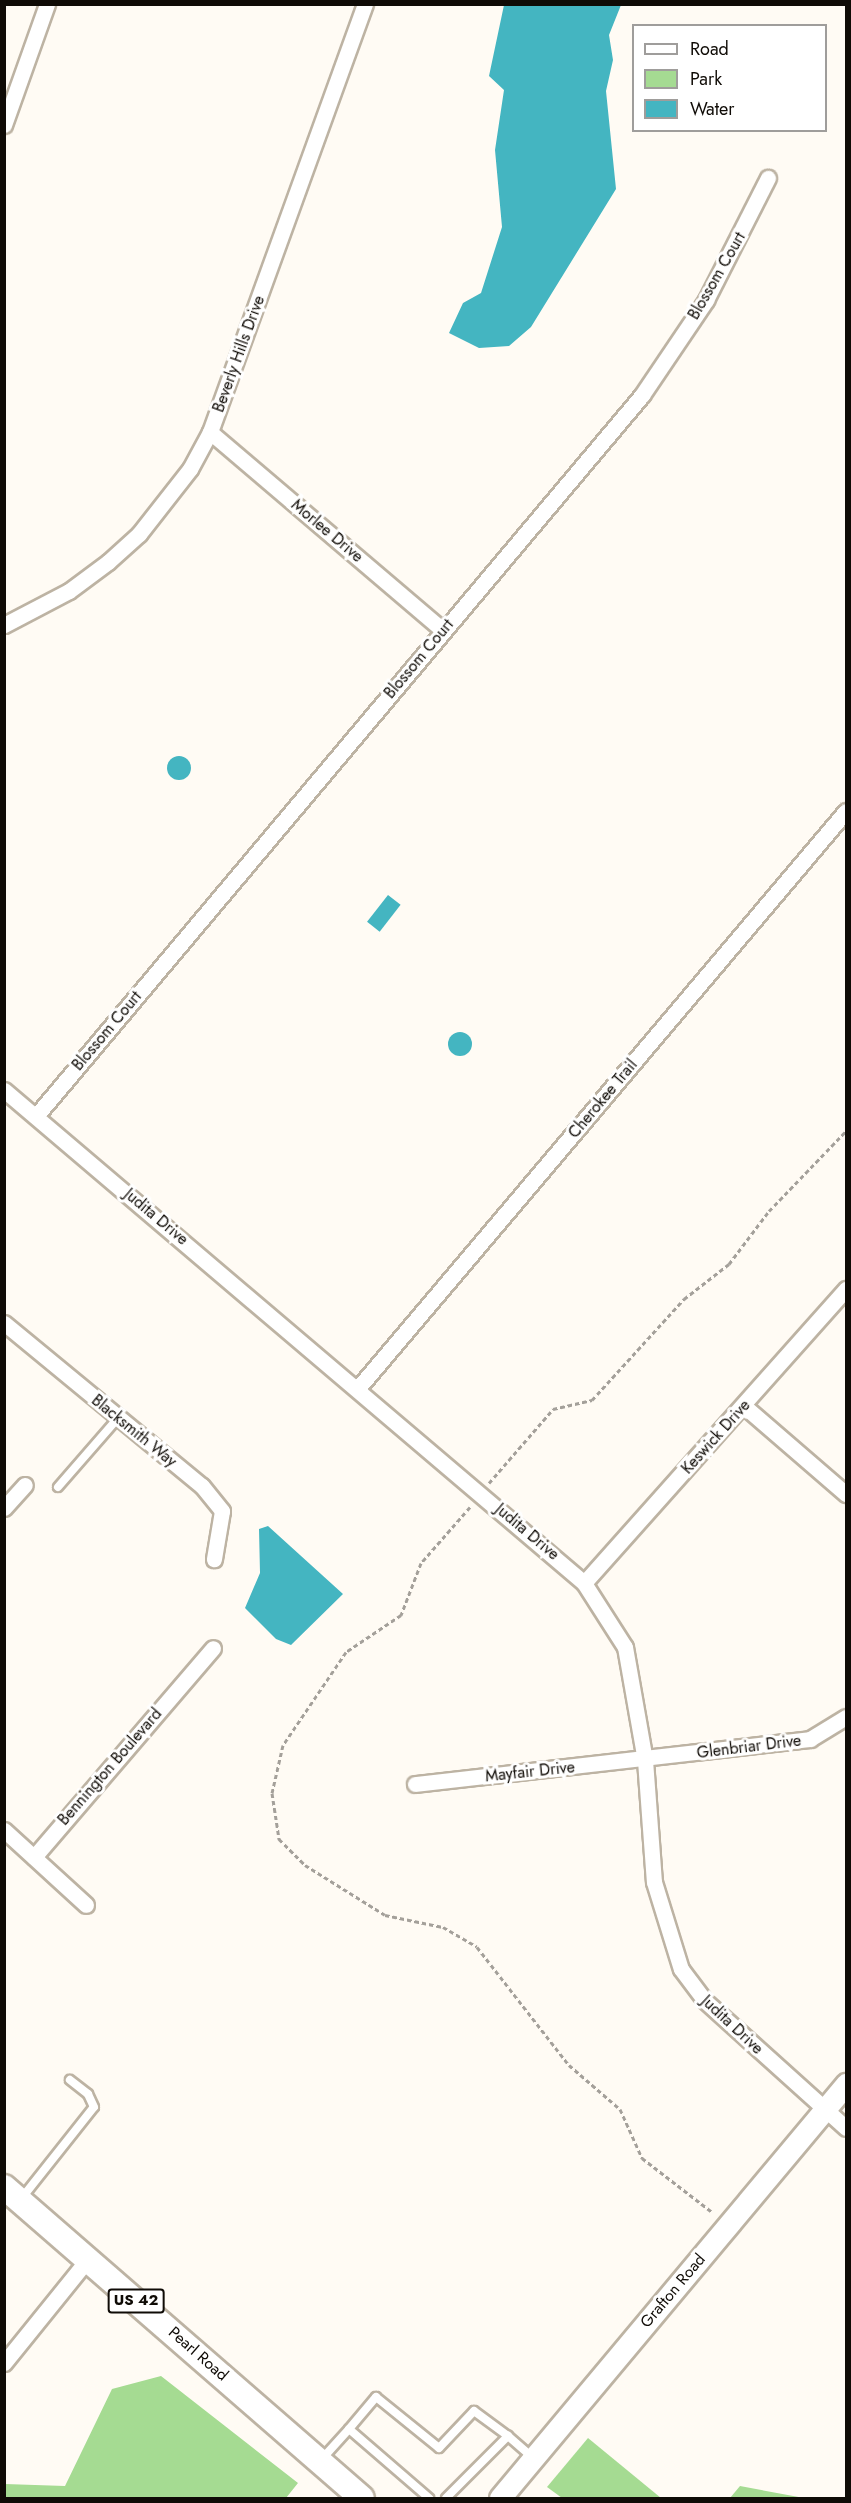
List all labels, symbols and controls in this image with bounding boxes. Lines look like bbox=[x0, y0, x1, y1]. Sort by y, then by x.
legend bbox=[632, 24, 827, 132]
text: Road bbox=[690, 36, 729, 62]
text: Park bbox=[690, 66, 722, 92]
text: Water bbox=[690, 96, 734, 122]
street label: Blossom Court bbox=[684, 229, 750, 323]
street label: Beverly Hills Drive bbox=[209, 293, 269, 415]
street label: Morlee Drive bbox=[287, 495, 367, 567]
street label: Blossom Court bbox=[380, 615, 458, 703]
street label: Blossom Court bbox=[68, 987, 146, 1075]
street label: Cherokee Trail bbox=[565, 1056, 641, 1142]
street label: Judita Drive bbox=[120, 1185, 192, 1249]
street label: Blacksmith Way bbox=[88, 1391, 180, 1471]
street label: Keswick Drive bbox=[678, 1396, 754, 1478]
street label: Judita Drive bbox=[491, 1500, 563, 1564]
street label: Bennington Boulevard bbox=[54, 1705, 166, 1829]
street label: Glenbriar Drive bbox=[696, 1731, 802, 1763]
street label: Mayfair Drive bbox=[484, 1758, 576, 1786]
street label: Judita Drive bbox=[697, 1992, 767, 2058]
street label: Grafton Road bbox=[637, 2250, 709, 2332]
road number: US 42 bbox=[108, 2289, 164, 2313]
street label: Pearl Road bbox=[164, 2323, 232, 2385]

